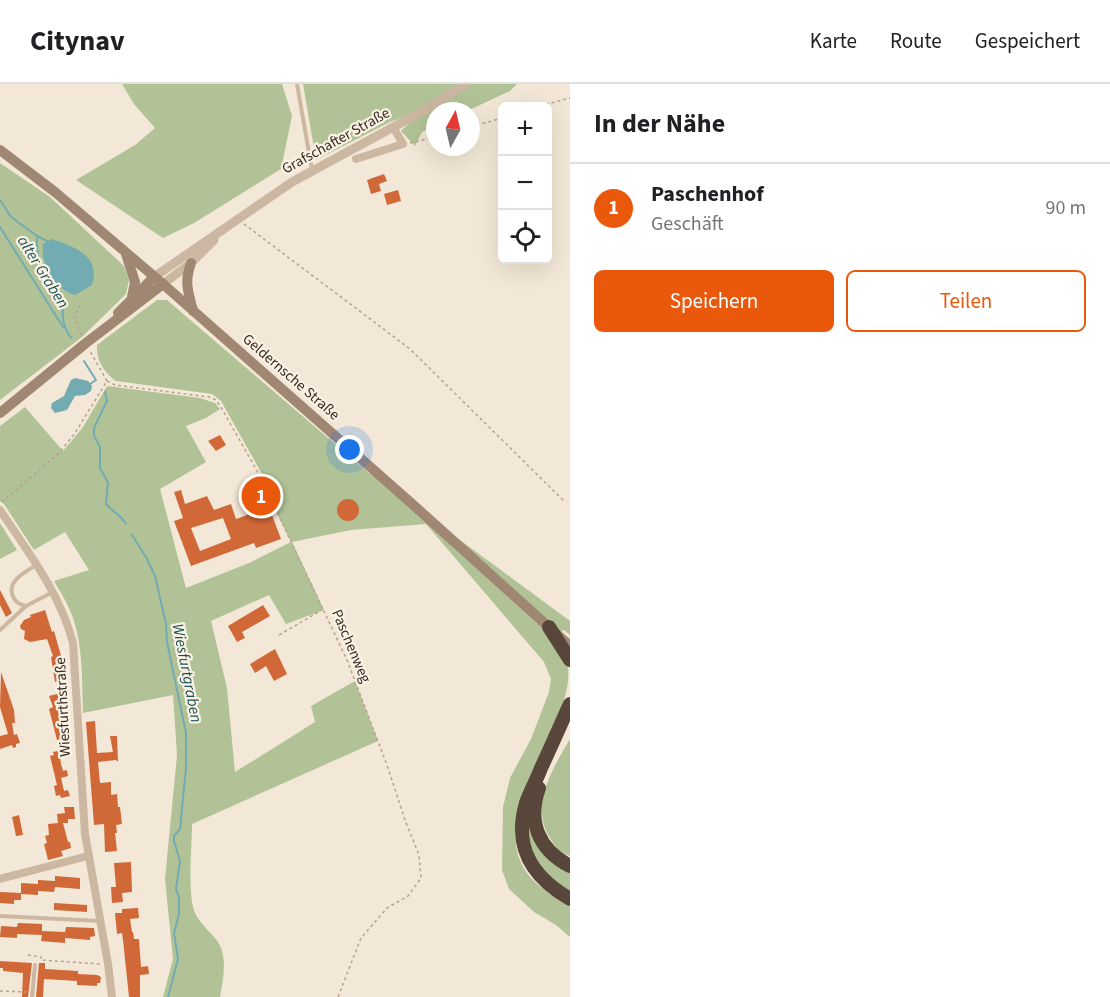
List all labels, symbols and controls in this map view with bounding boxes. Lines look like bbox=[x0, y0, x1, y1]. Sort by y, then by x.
text: Citynav bbox=[30, 21, 125, 61]
text: Karte bbox=[810, 26, 857, 56]
text: Route bbox=[890, 26, 942, 56]
text: Gespeichert bbox=[975, 26, 1080, 56]
north arrow bbox=[426, 102, 480, 156]
map controls bbox=[498, 102, 552, 264]
button: + bbox=[498, 102, 552, 156]
street label: Grafschafter Straße bbox=[278, 103, 394, 179]
text: In der Nähe bbox=[594, 105, 725, 142]
button: − bbox=[498, 156, 552, 210]
text: Paschenhof bbox=[651, 178, 764, 210]
text: 1 bbox=[608, 194, 619, 222]
text: 90 m bbox=[1046, 194, 1086, 222]
button: locate bbox=[498, 210, 552, 264]
text: Geschäft bbox=[651, 210, 724, 238]
water label: alter Graben bbox=[12, 231, 74, 313]
button: Speichern bbox=[594, 270, 834, 332]
button: Teilen bbox=[846, 270, 1086, 332]
street label: Geldernsche Straße bbox=[238, 329, 344, 425]
your location bbox=[335, 435, 364, 464]
pin: 1 bbox=[242, 474, 280, 518]
street label: Paschenweg bbox=[326, 606, 376, 686]
water label: Wiesfurtgraben bbox=[167, 622, 207, 724]
street label: Wiesfurthstraße bbox=[50, 657, 76, 757]

